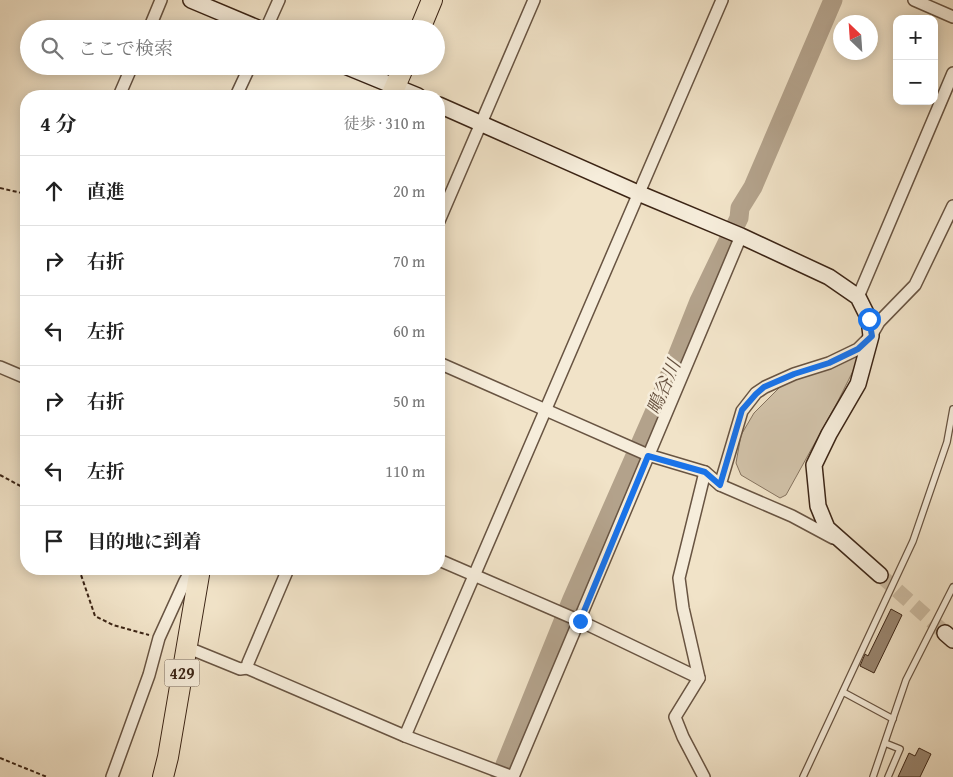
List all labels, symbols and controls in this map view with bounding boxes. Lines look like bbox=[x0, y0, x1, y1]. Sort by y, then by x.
north arrow bbox=[833, 15, 878, 60]
map controls bbox=[893, 15, 938, 105]
button: + bbox=[893, 15, 938, 60]
search box bbox=[20, 20, 445, 75]
icon: search bbox=[38, 34, 66, 62]
text: ここで検索 bbox=[78, 34, 173, 62]
button: − bbox=[893, 60, 938, 105]
text: 4 分 bbox=[40, 108, 77, 139]
text: 徒歩 · 310 m bbox=[344, 111, 425, 135]
icon: ahead bbox=[40, 177, 68, 205]
text: 直進 bbox=[87, 177, 125, 205]
text: 20 m bbox=[393, 179, 425, 203]
icon: right bbox=[40, 247, 68, 275]
text: 右折 bbox=[87, 247, 125, 275]
text: 70 m bbox=[393, 249, 425, 273]
route start bbox=[858, 308, 881, 331]
icon: left bbox=[40, 317, 68, 345]
text: 左折 bbox=[87, 317, 125, 345]
text: 60 m bbox=[393, 319, 425, 343]
water label: 鴫谷川 bbox=[639, 353, 688, 419]
icon: right bbox=[40, 387, 68, 415]
text: 右折 bbox=[87, 387, 125, 415]
text: 50 m bbox=[393, 389, 425, 413]
icon: left bbox=[40, 457, 68, 485]
text: 左折 bbox=[87, 457, 125, 485]
text: 110 m bbox=[385, 459, 425, 483]
icon: arrive bbox=[40, 527, 68, 555]
text: 目的地に到着 bbox=[87, 527, 201, 555]
route end bbox=[569, 610, 592, 633]
road number: 429 bbox=[164, 660, 200, 686]

